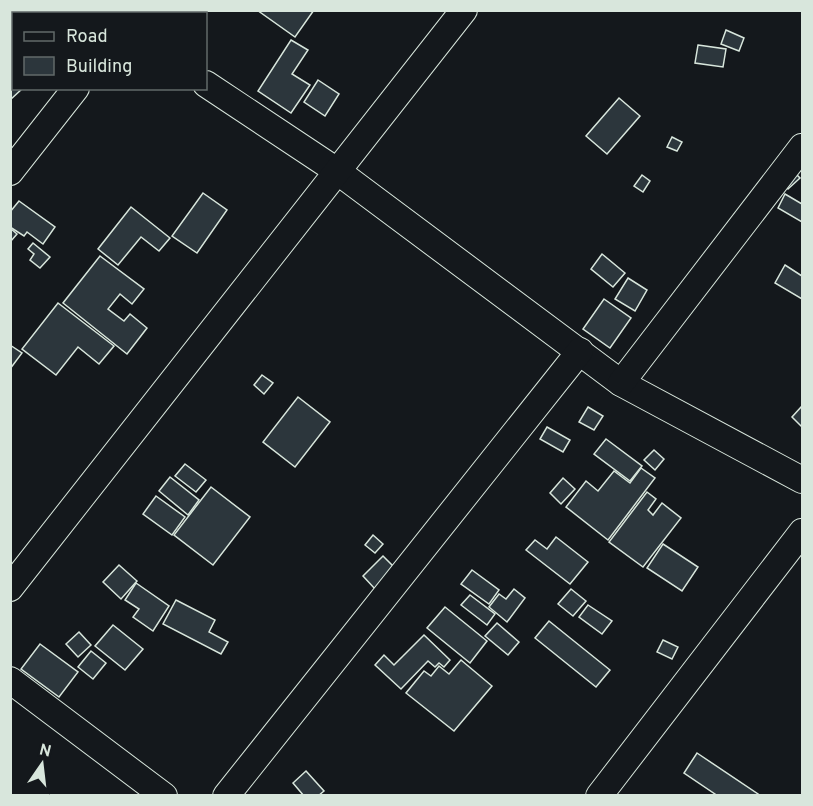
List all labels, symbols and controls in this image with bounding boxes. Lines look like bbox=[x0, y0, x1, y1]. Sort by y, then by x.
legend bbox=[12, 12, 207, 90]
text: Road bbox=[66, 26, 108, 49]
text: Building bbox=[66, 56, 132, 79]
north arrow bbox=[12, 734, 72, 794]
text: N bbox=[37, 740, 53, 762]

